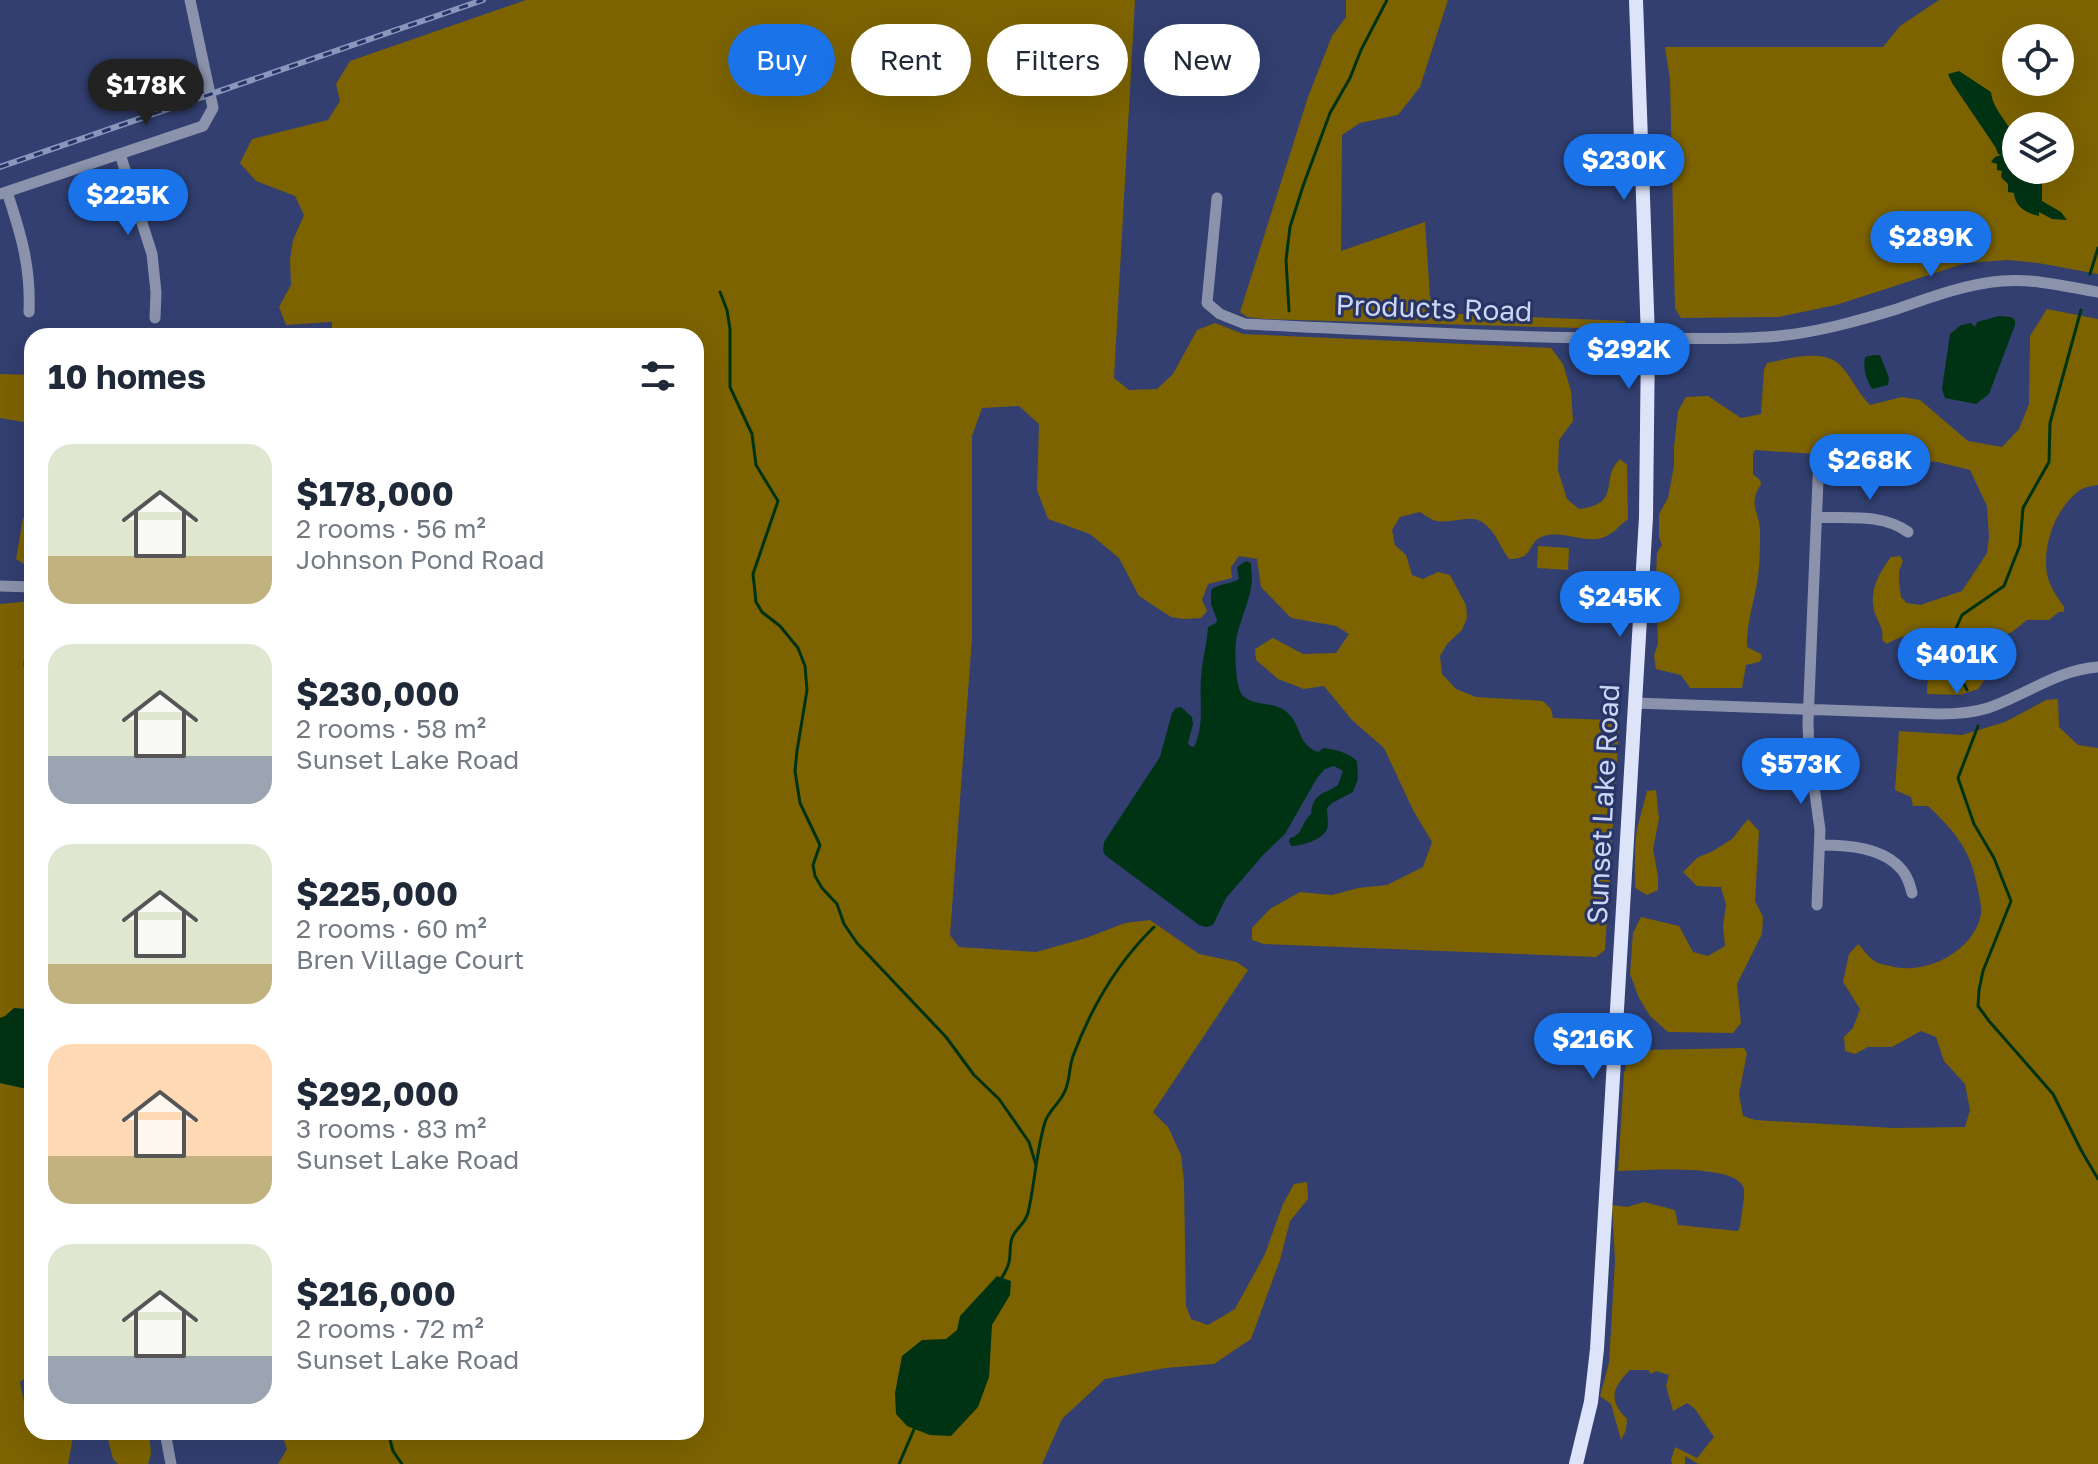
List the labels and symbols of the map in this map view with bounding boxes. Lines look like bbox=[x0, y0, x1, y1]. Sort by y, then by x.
pin: $178K bbox=[90, 59, 202, 127]
pin: $230K bbox=[1568, 134, 1680, 202]
pin: $225K bbox=[72, 169, 184, 237]
pin: $289K bbox=[1875, 211, 1987, 279]
street label: Products Road bbox=[1335, 288, 1533, 327]
pin: $292K bbox=[1573, 323, 1685, 391]
pin: $268K bbox=[1814, 434, 1926, 502]
pin: $245K bbox=[1564, 571, 1676, 639]
pin: $401K bbox=[1901, 628, 2013, 696]
street label: Sunset Lake Road bbox=[1580, 683, 1625, 925]
pin: $573K bbox=[1745, 738, 1857, 806]
pin: $216K bbox=[1537, 1013, 1649, 1081]

